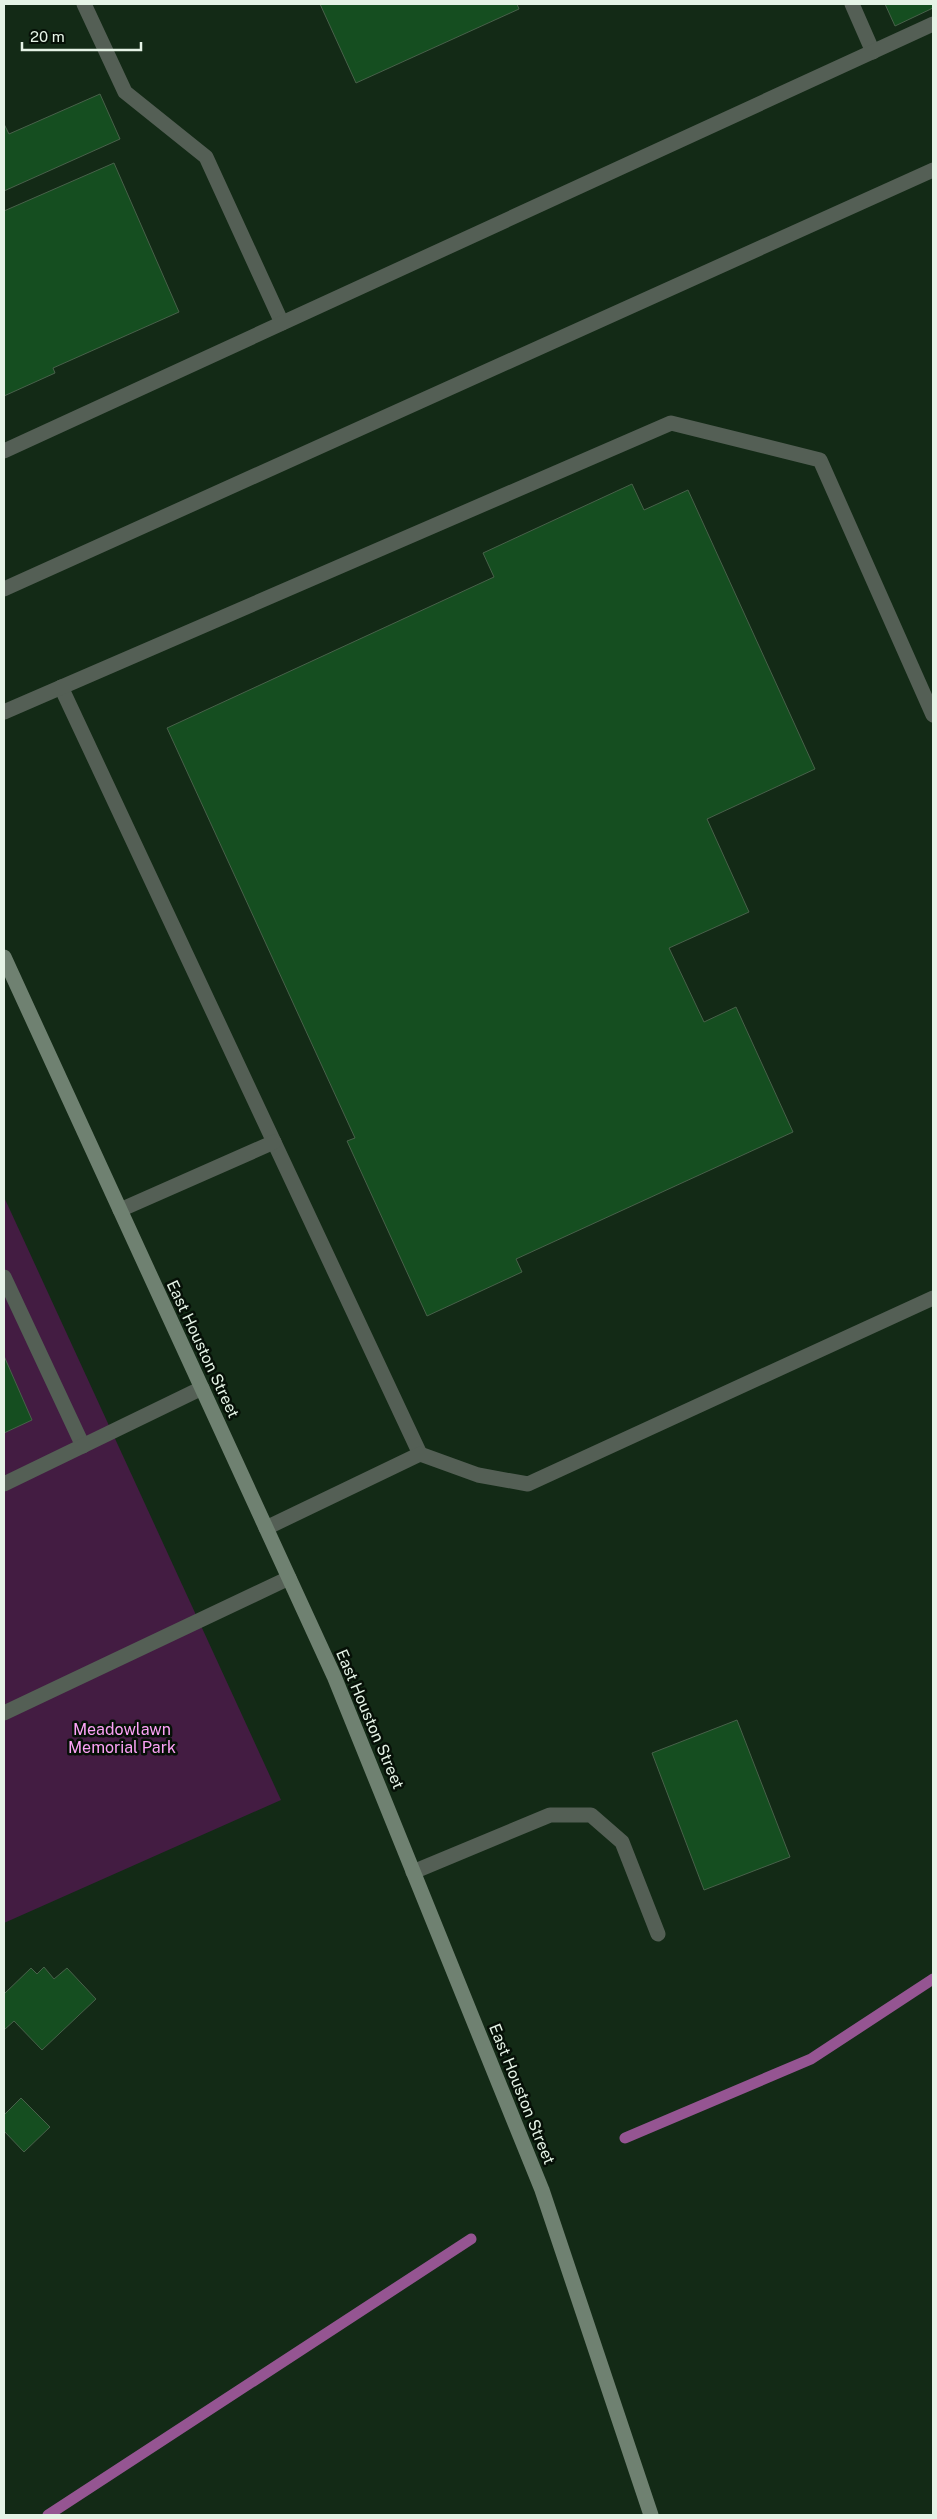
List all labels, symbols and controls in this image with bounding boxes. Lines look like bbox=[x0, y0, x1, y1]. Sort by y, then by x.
scale bar bbox=[22, 20, 141, 52]
text: 20 m bbox=[30, 28, 65, 45]
street label: East Houston Street bbox=[163, 1277, 243, 1421]
street label: East Houston Street bbox=[332, 1646, 408, 1792]
park label: Meadowlawn Memorial Park bbox=[68, 1720, 176, 1757]
street label: East Houston Street bbox=[485, 2021, 559, 2167]

